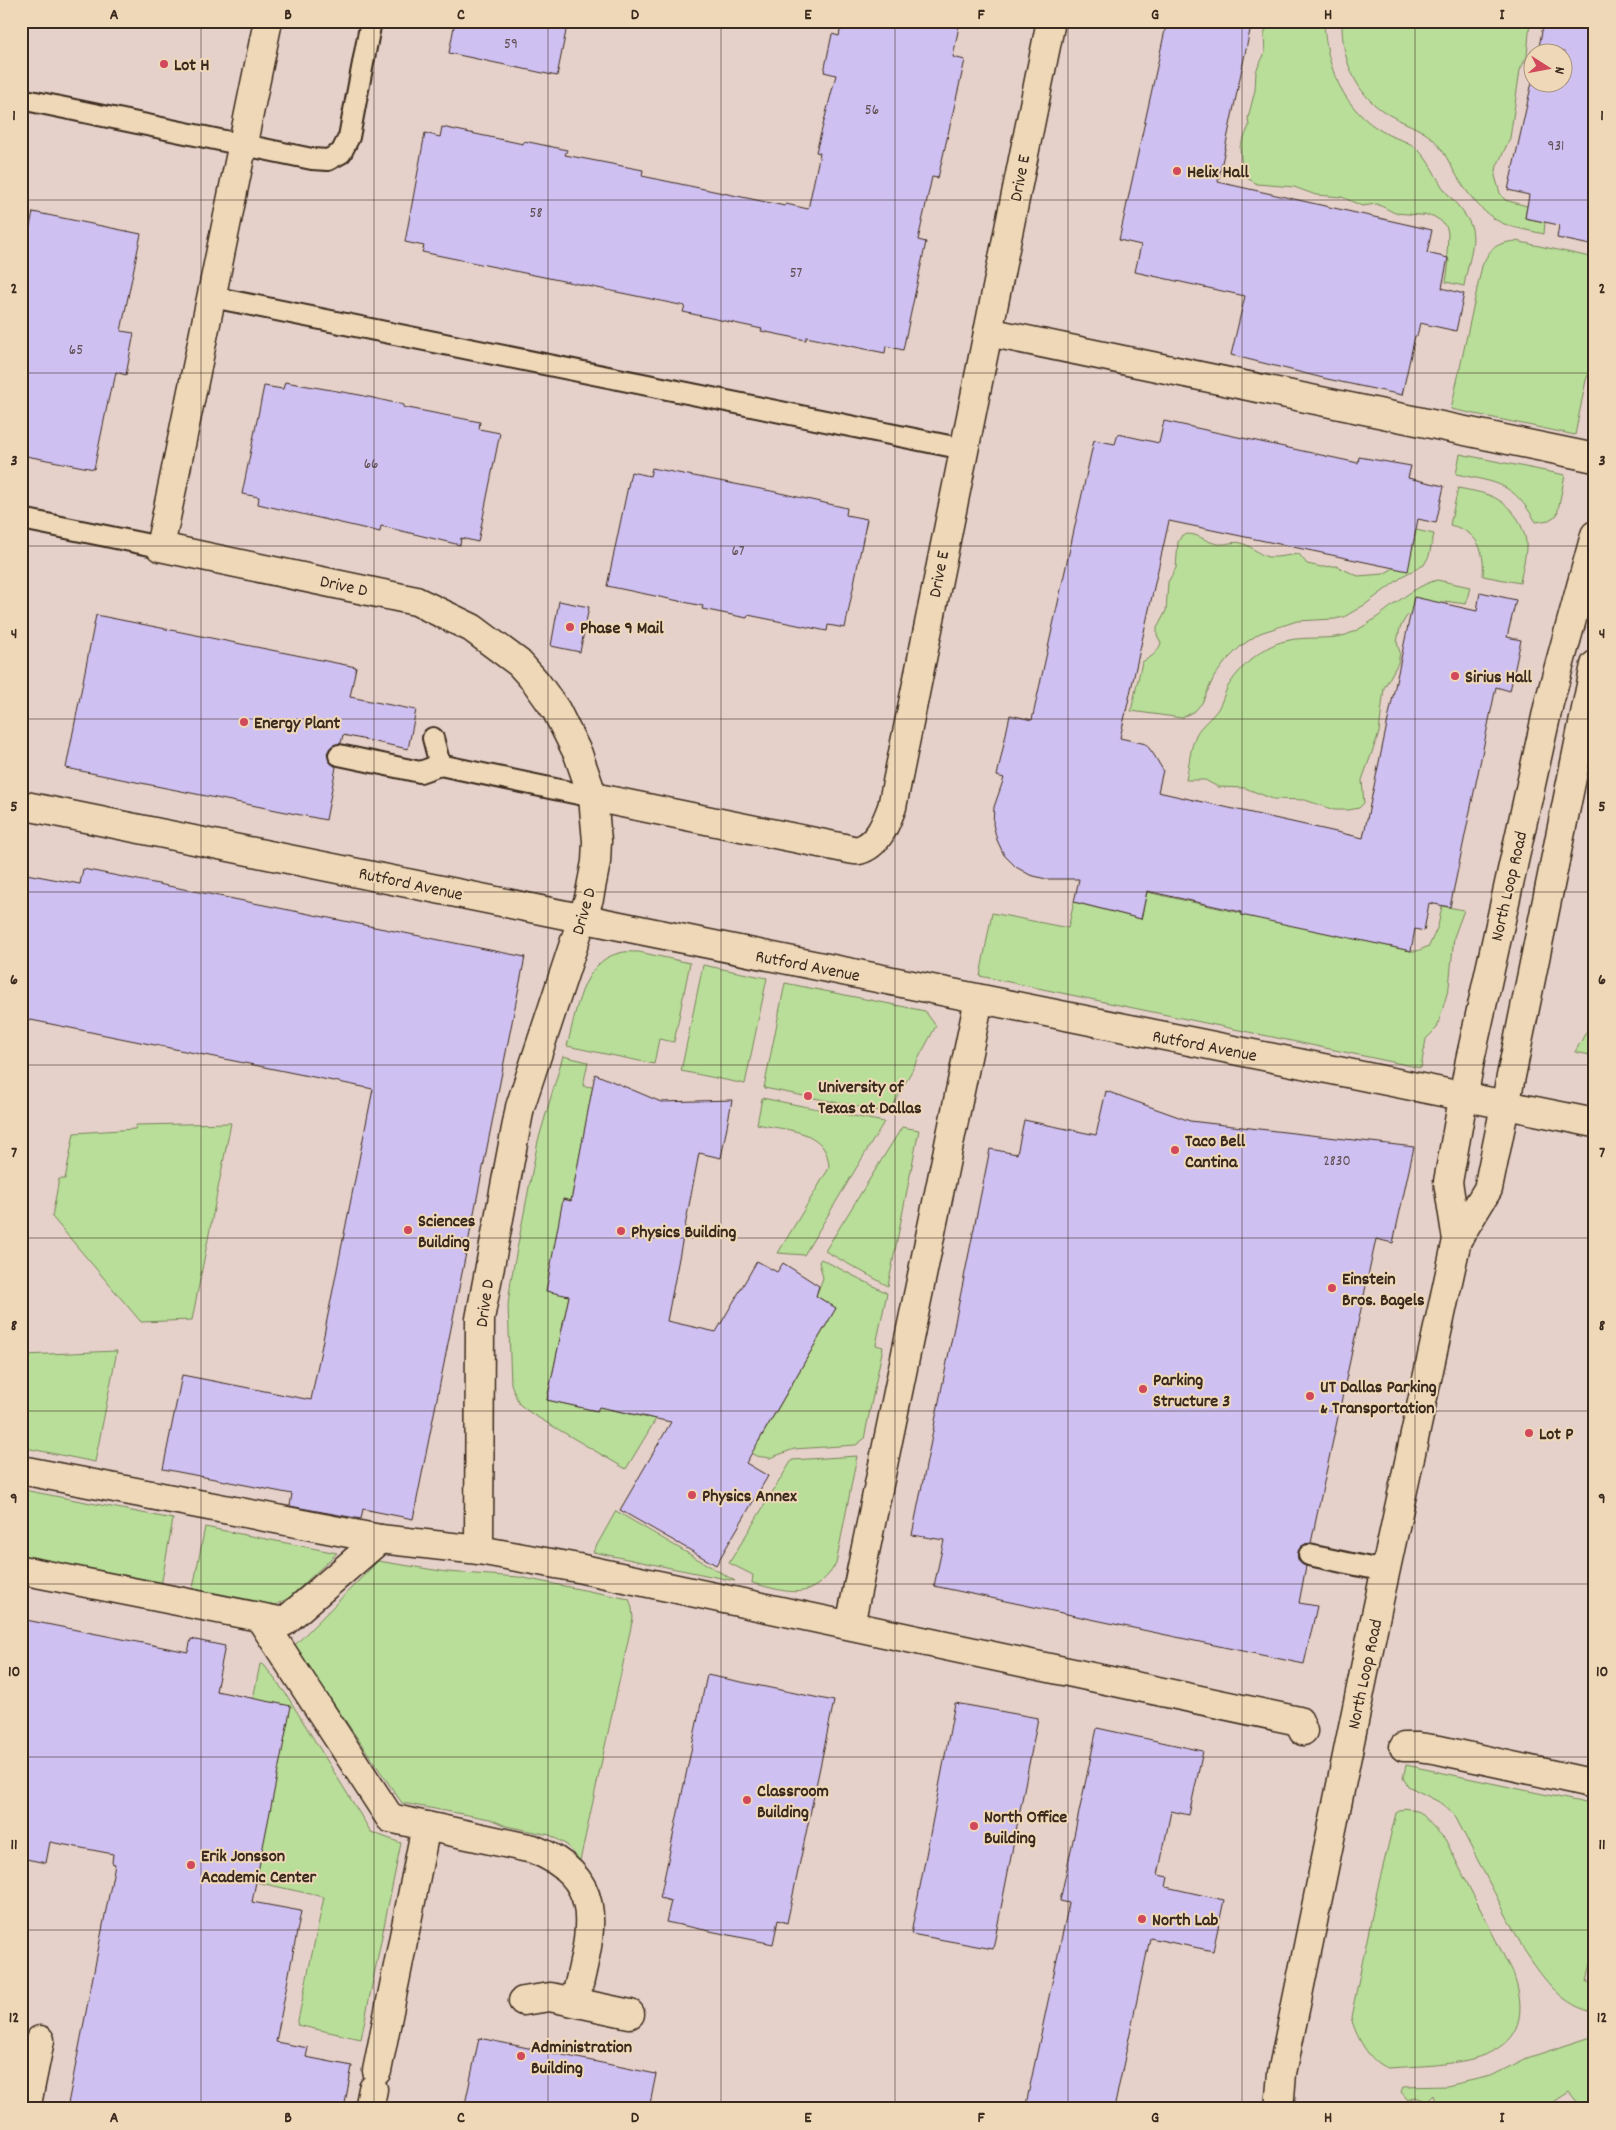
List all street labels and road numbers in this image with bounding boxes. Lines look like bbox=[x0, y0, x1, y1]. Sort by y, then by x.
street label: Drive E bbox=[1005, 153, 1038, 204]
street label: Drive E bbox=[924, 549, 957, 600]
street label: Drive D bbox=[317, 570, 370, 605]
street label: North Loop Road bbox=[1486, 829, 1535, 944]
street label: Rutford Avenue bbox=[356, 862, 465, 909]
street label: Drive D bbox=[567, 885, 604, 938]
street label: Rutford Avenue bbox=[753, 945, 862, 990]
street label: Rutford Avenue bbox=[1150, 1025, 1259, 1070]
street label: Drive D bbox=[471, 1278, 502, 1329]
street label: North Loop Road bbox=[1343, 1617, 1390, 1732]

